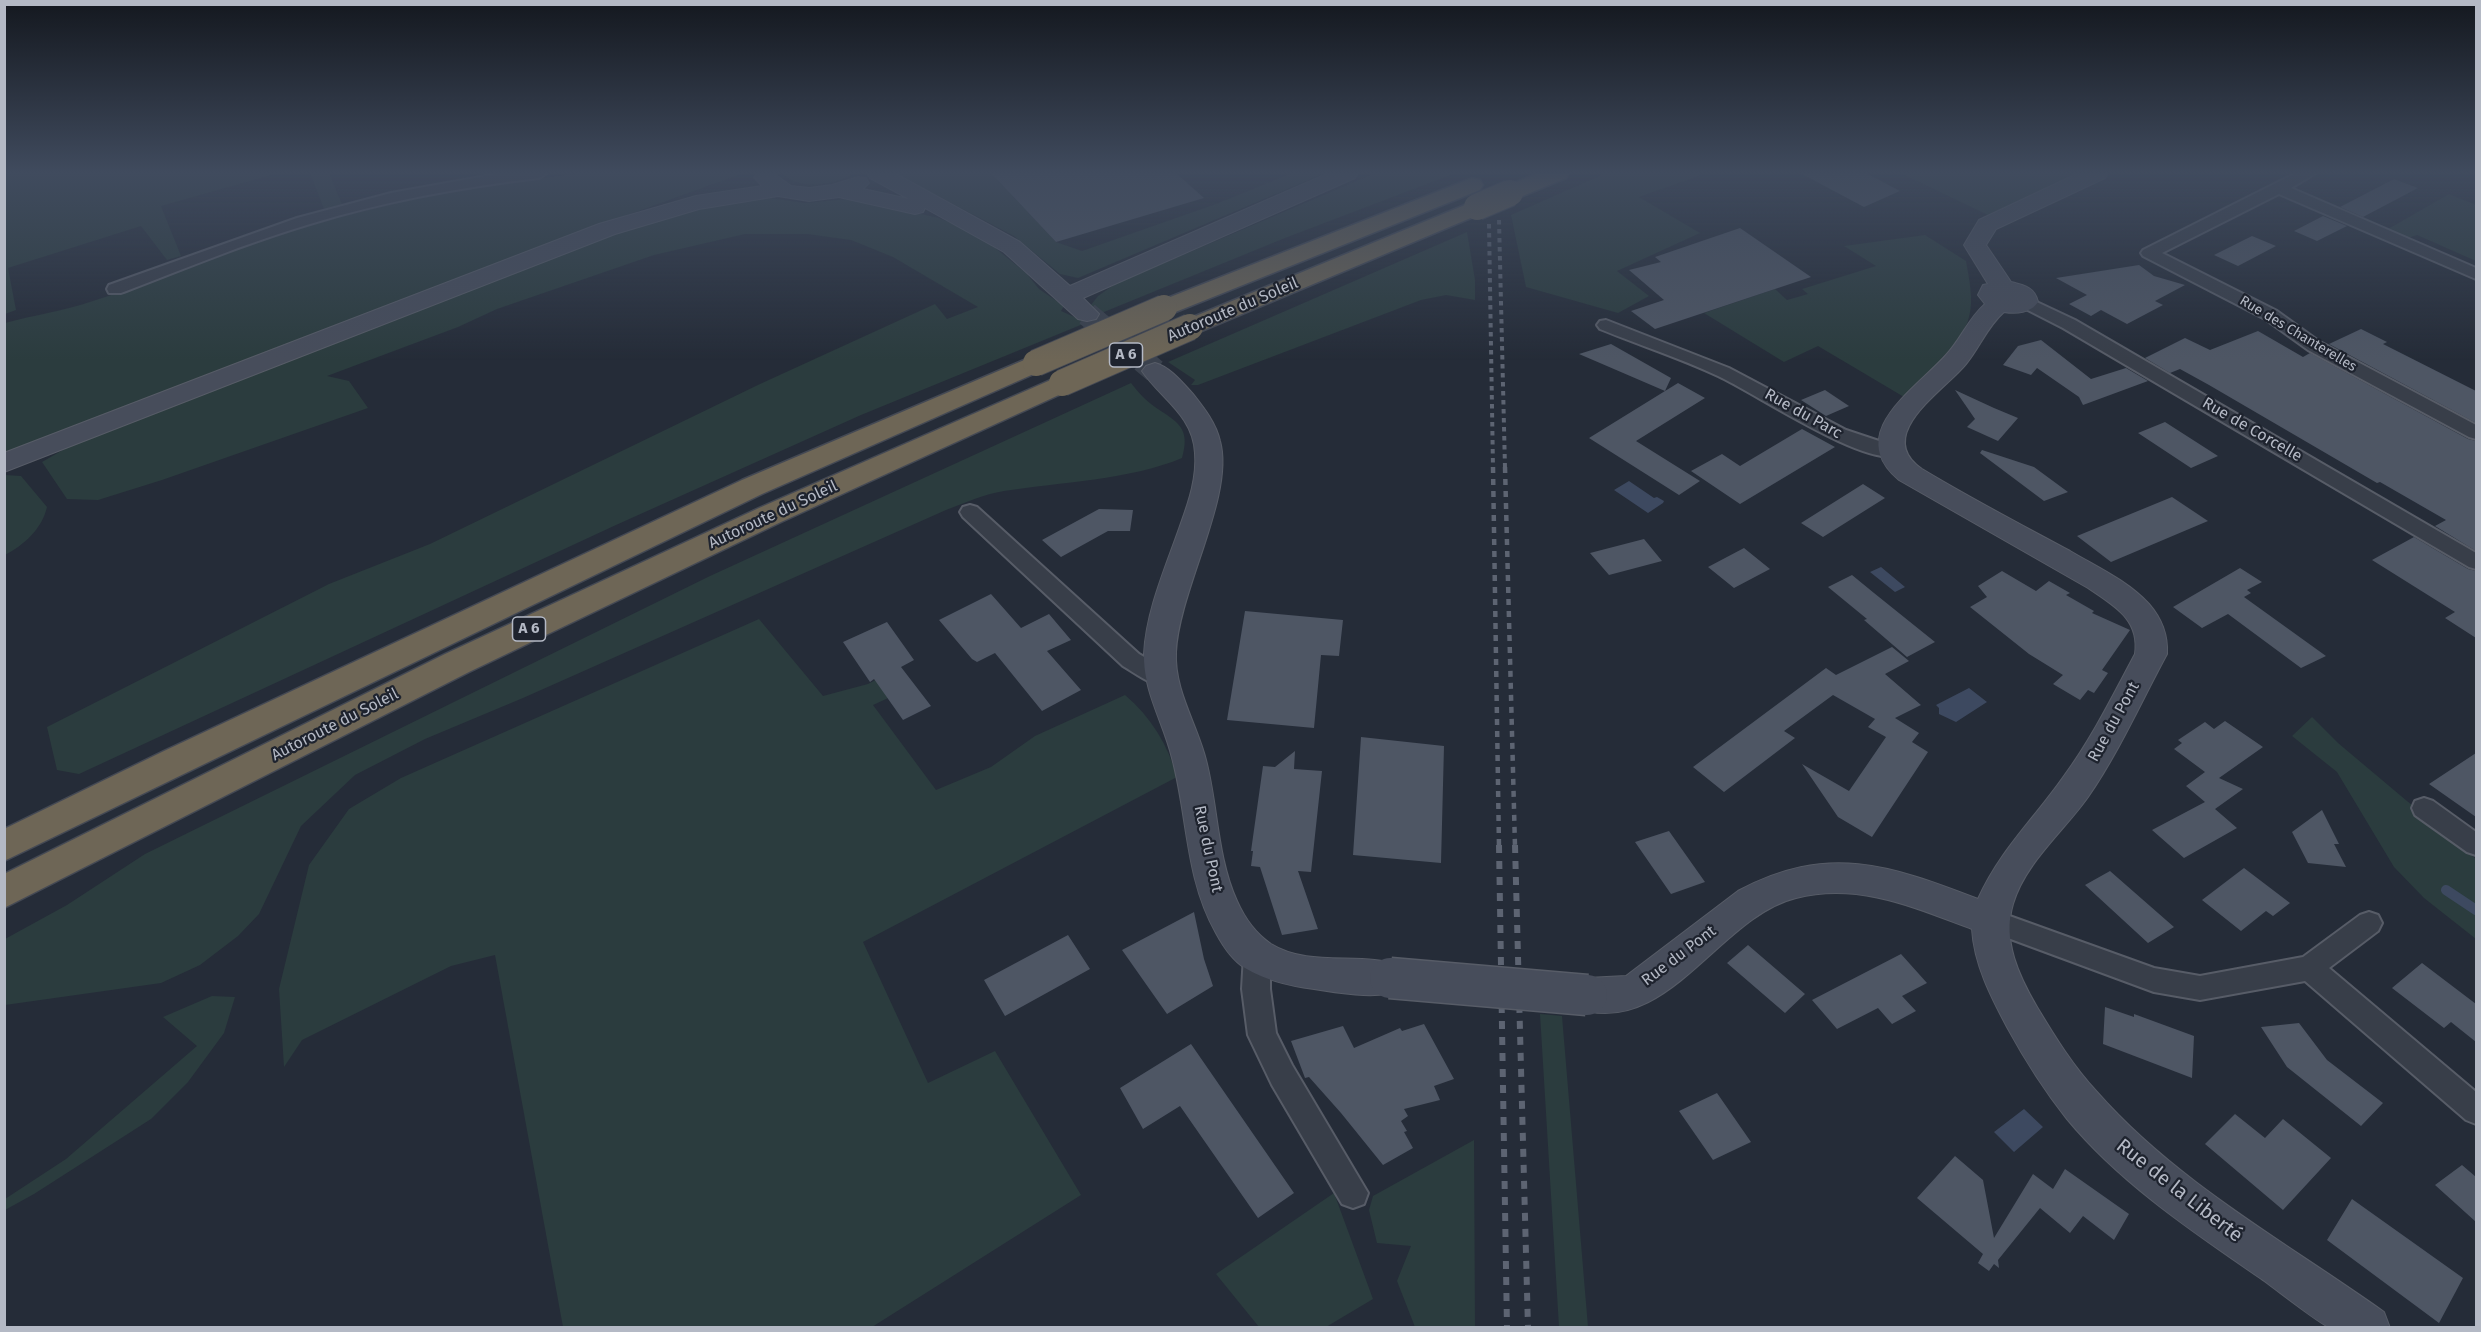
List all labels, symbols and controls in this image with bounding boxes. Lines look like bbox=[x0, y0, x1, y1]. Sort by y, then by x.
street label: Autoroute du Soleil bbox=[1165, 274, 1301, 346]
street label: Rue des Chanterelles bbox=[2237, 292, 2359, 376]
road number: A 6 bbox=[1110, 343, 1142, 367]
street label: Rue du Parc bbox=[1761, 385, 1845, 443]
street label: Rue de Corcelle bbox=[2199, 394, 2305, 466]
street label: Autoroute du Soleil bbox=[706, 477, 840, 553]
road number: A 6 bbox=[512, 617, 546, 641]
street label: Rue du Pont bbox=[2084, 679, 2144, 765]
street label: Autoroute du Soleil bbox=[268, 685, 402, 765]
street label: Rue du Pont bbox=[1189, 804, 1227, 894]
street label: Rue du Pont bbox=[1638, 922, 1720, 990]
street label: Rue de la Liberté bbox=[2111, 1134, 2247, 1248]

